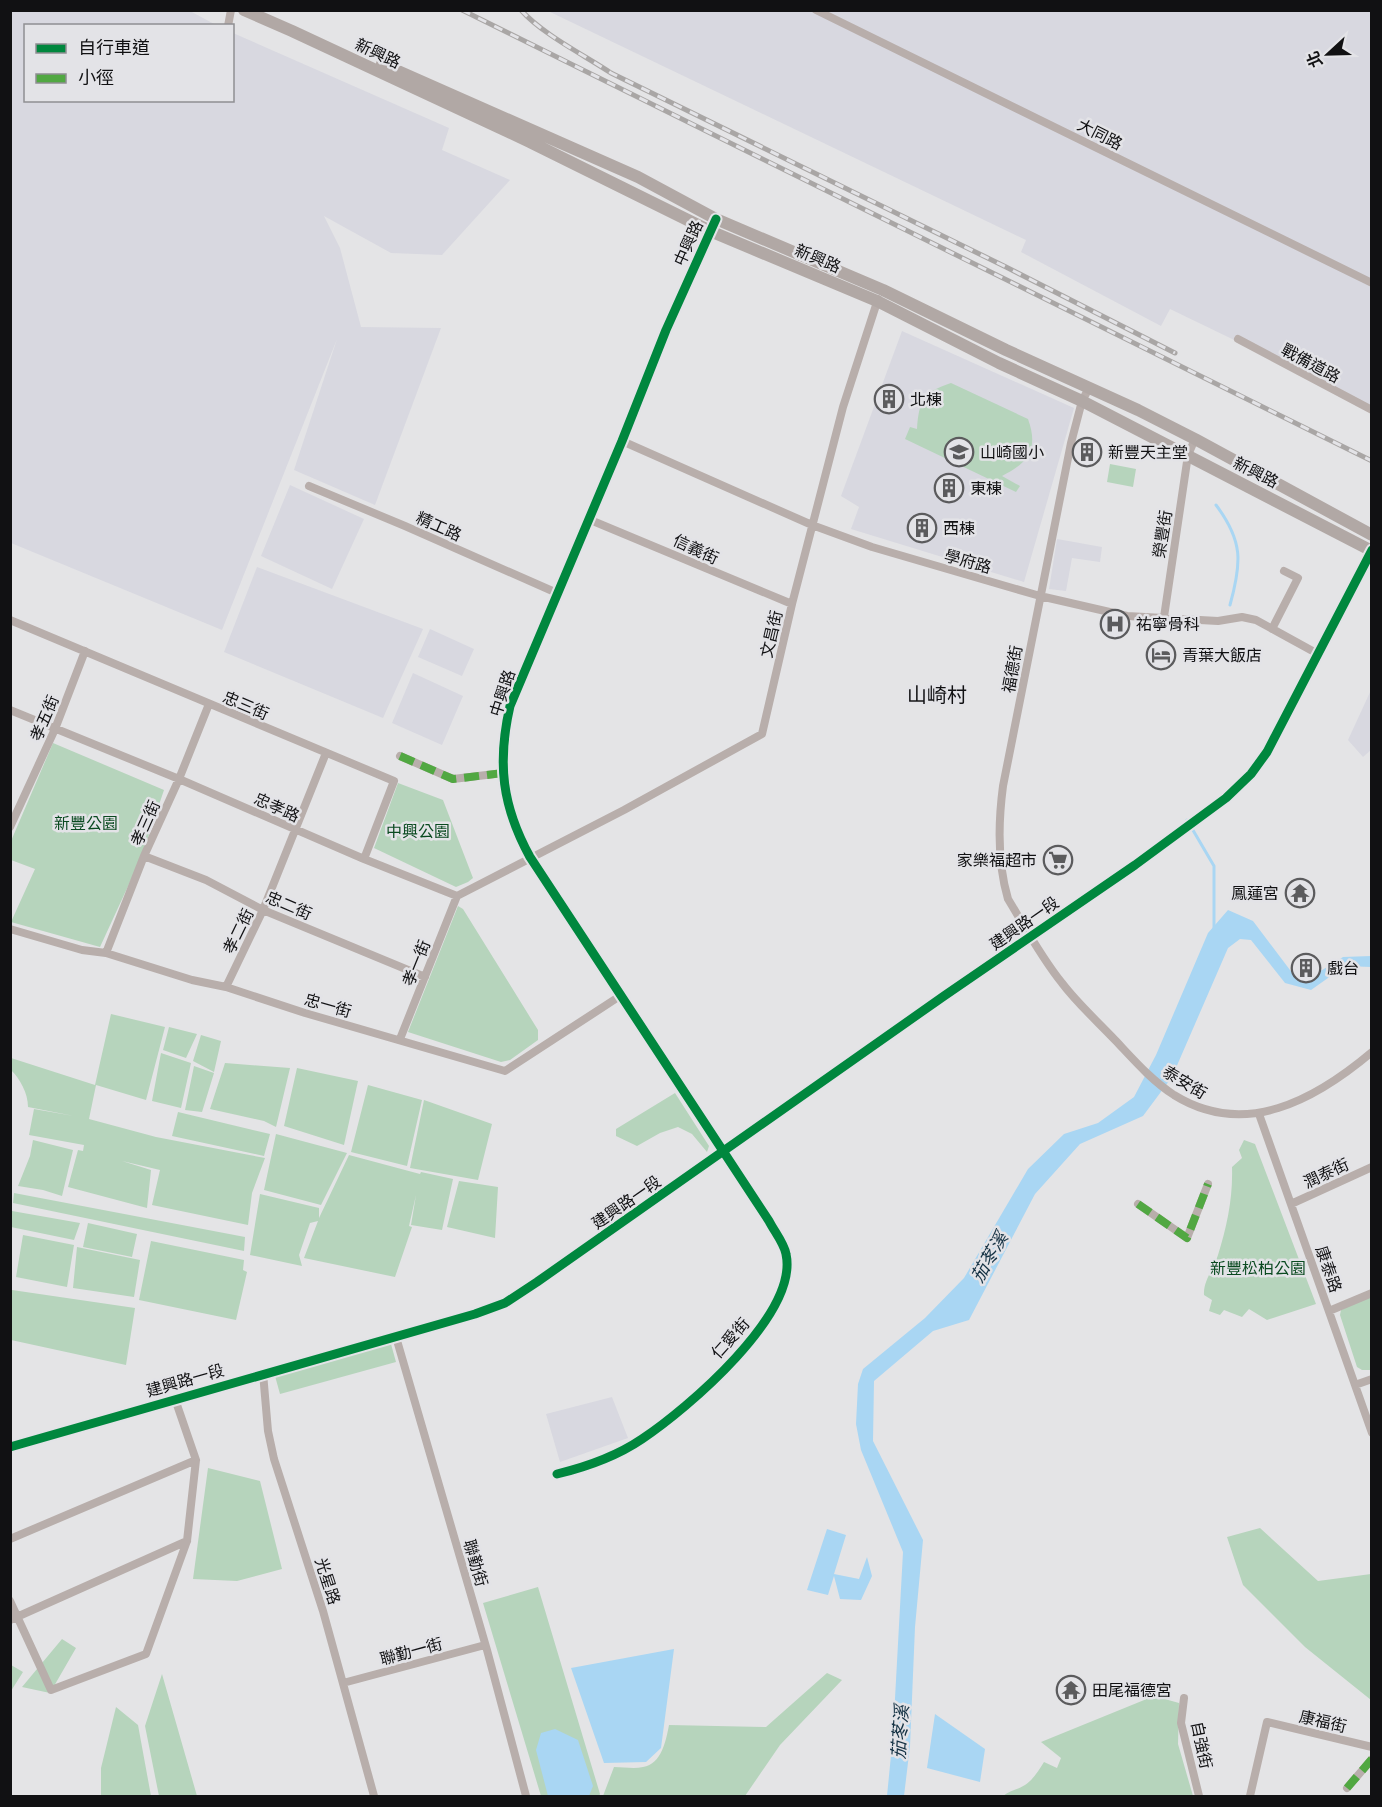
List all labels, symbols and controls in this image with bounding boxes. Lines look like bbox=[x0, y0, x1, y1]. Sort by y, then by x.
legend bbox=[24, 24, 234, 102]
north arrow bbox=[1298, 24, 1358, 84]
street label: 新興路 bbox=[352, 34, 404, 72]
text: 自行車道 bbox=[78, 36, 150, 59]
text: 北 bbox=[1302, 48, 1326, 71]
text: 小徑 bbox=[78, 66, 114, 89]
street label: 大同路 bbox=[1074, 114, 1126, 154]
street label: 中興路 bbox=[669, 217, 707, 269]
street label: 新興路 bbox=[792, 239, 844, 277]
street label: 戰備道路 bbox=[1278, 339, 1344, 387]
building icon: 北棟 bbox=[873, 383, 905, 415]
place label: 北棟 bbox=[910, 389, 942, 409]
school or university icon: 山崎國小 bbox=[943, 436, 975, 468]
building icon: 新豐天主堂 bbox=[1071, 436, 1103, 468]
place label: 山崎國小 bbox=[980, 442, 1044, 462]
place label: 新豐天主堂 bbox=[1108, 442, 1188, 462]
street label: 新興路 bbox=[1230, 452, 1282, 492]
building icon: 東棟 bbox=[933, 472, 965, 504]
place label: 東棟 bbox=[970, 478, 1002, 498]
street label: 精工路 bbox=[413, 507, 465, 545]
street label: 榮豐街 bbox=[1148, 509, 1176, 559]
building icon: 西棟 bbox=[906, 512, 938, 544]
place label: 西棟 bbox=[943, 518, 975, 538]
street label: 信義街 bbox=[670, 530, 722, 568]
street label: 學府路 bbox=[942, 545, 994, 577]
street label: 文昌街 bbox=[756, 608, 786, 660]
hospital icon: 祐寧骨科 bbox=[1099, 608, 1131, 640]
place label: 祐寧骨科 bbox=[1136, 614, 1200, 634]
hotel icon: 青葉大飯店 bbox=[1145, 639, 1177, 671]
street label: 福德街 bbox=[998, 644, 1026, 694]
place label: 青葉大飯店 bbox=[1182, 645, 1262, 665]
street label: 中興路 bbox=[485, 667, 519, 719]
district label: 山崎村 bbox=[907, 682, 967, 708]
street label: 忠三街 bbox=[220, 686, 272, 724]
street label: 孝五街 bbox=[25, 692, 63, 744]
street label: 忠孝路 bbox=[251, 788, 303, 826]
street label: 孝三街 bbox=[126, 797, 164, 849]
park label: 新豐公園 bbox=[54, 813, 118, 833]
park label: 中興公園 bbox=[386, 821, 450, 841]
supermarket icon: 家樂福超市 bbox=[1042, 844, 1074, 876]
place label: 家樂福超市 bbox=[957, 850, 1037, 870]
temple icon: 鳳蓮宮 bbox=[1284, 877, 1316, 909]
place label: 鳳蓮宮 bbox=[1231, 883, 1279, 903]
street label: 忠二街 bbox=[263, 886, 315, 924]
street label: 建興路一段 bbox=[985, 892, 1063, 954]
street label: 孝二街 bbox=[218, 905, 258, 957]
street label: 孝一街 bbox=[398, 937, 434, 989]
building icon: 戲台 bbox=[1290, 952, 1322, 984]
place label: 戲台 bbox=[1327, 958, 1359, 978]
street label: 忠一街 bbox=[302, 989, 354, 1021]
street label: 泰安街 bbox=[1159, 1061, 1211, 1103]
street label: 潤泰街 bbox=[1300, 1154, 1352, 1192]
street label: 建興路一段 bbox=[587, 1171, 665, 1233]
water label: 茄苳溪 bbox=[966, 1225, 1014, 1286]
street label: 康泰路 bbox=[1312, 1243, 1346, 1295]
park label: 新豐松柏公園 bbox=[1210, 1258, 1306, 1278]
street label: 仁愛街 bbox=[707, 1313, 753, 1363]
street label: 建興路一段 bbox=[144, 1359, 226, 1401]
street label: 聯勤街 bbox=[460, 1537, 492, 1589]
street label: 光星路 bbox=[311, 1555, 345, 1607]
street label: 聯勤一街 bbox=[377, 1633, 445, 1669]
temple icon: 田尾福德宮 bbox=[1055, 1674, 1087, 1706]
place label: 田尾福德宮 bbox=[1092, 1680, 1172, 1700]
water label: 茄苳溪 bbox=[887, 1701, 914, 1760]
street label: 康福街 bbox=[1297, 1706, 1349, 1736]
street label: 自強街 bbox=[1187, 1719, 1217, 1771]

